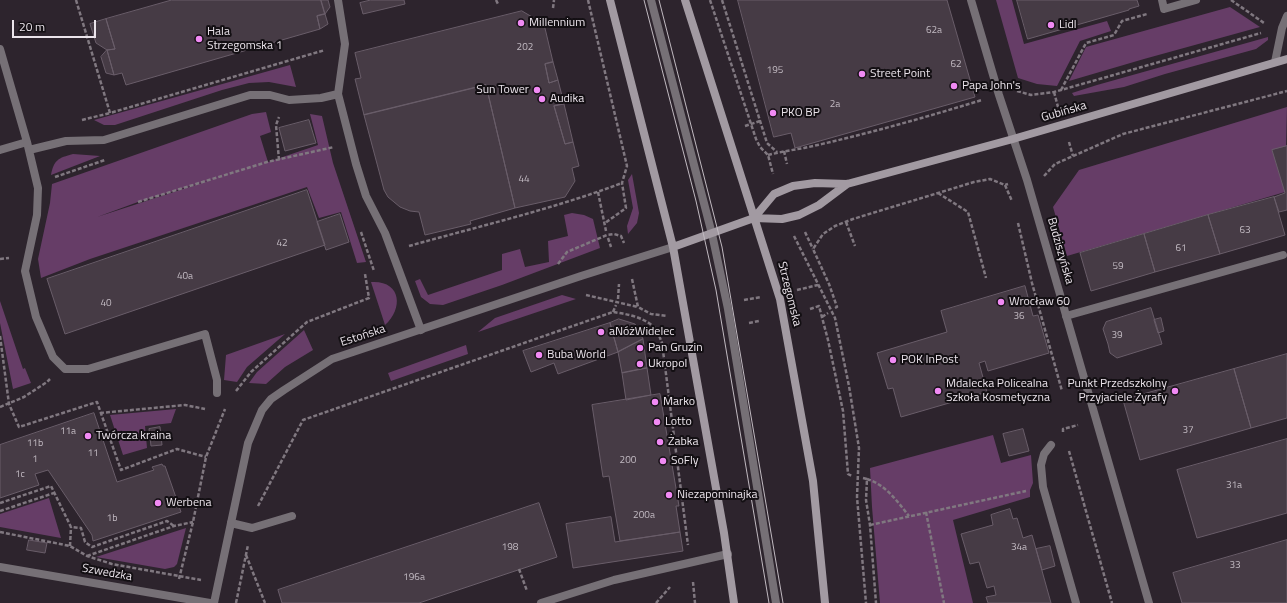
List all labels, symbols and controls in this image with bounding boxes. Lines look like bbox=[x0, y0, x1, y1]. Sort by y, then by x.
scale bar bbox=[14, 12, 98, 38]
place label: Millennium bbox=[529, 16, 585, 30]
text: 20 m bbox=[19, 17, 45, 36]
marker: Millennium bbox=[516, 18, 526, 28]
place label: Lidl bbox=[1059, 18, 1076, 32]
marker: Lidl bbox=[1046, 20, 1056, 30]
place label: Hala Strzegomska 1 bbox=[207, 25, 282, 53]
house number: 62a bbox=[926, 25, 942, 37]
marker: Hala Strzegomska 1 bbox=[194, 34, 204, 44]
house number: 202 bbox=[517, 42, 533, 54]
house number: 62 bbox=[950, 59, 962, 71]
house number: 195 bbox=[767, 65, 783, 77]
place label: Street Point bbox=[870, 67, 930, 81]
marker: Street Point bbox=[857, 69, 867, 79]
place label: Papa John's bbox=[962, 79, 1021, 93]
marker: Papa John's bbox=[949, 81, 959, 91]
place label: Sun Tower bbox=[476, 83, 529, 97]
marker: Sun Tower bbox=[532, 85, 542, 95]
place label: Audika bbox=[550, 92, 584, 106]
marker: Audika bbox=[537, 94, 547, 104]
house number: 2a bbox=[830, 99, 840, 111]
street label: Gubińska bbox=[1040, 99, 1088, 125]
place label: PKO BP bbox=[781, 106, 820, 120]
marker: PKO BP bbox=[768, 108, 778, 118]
house number: 44 bbox=[518, 174, 530, 186]
street label: Budziszyńska bbox=[1044, 216, 1076, 286]
house number: 63 bbox=[1239, 225, 1251, 237]
house number: 42 bbox=[276, 238, 288, 250]
house number: 61 bbox=[1175, 243, 1187, 255]
street label: Strzegomska bbox=[774, 260, 804, 328]
house number: 59 bbox=[1112, 261, 1124, 273]
house number: 40a bbox=[177, 271, 193, 283]
place label: Wrocław 60 bbox=[1009, 295, 1070, 309]
marker: Wrocław 60 bbox=[996, 297, 1006, 307]
house number: 40 bbox=[100, 298, 112, 310]
house number: 36 bbox=[1013, 311, 1025, 323]
street label: Estońska bbox=[339, 322, 387, 350]
place label: aNóżWidelec bbox=[609, 325, 674, 339]
marker: aNóżWidelec bbox=[596, 327, 606, 337]
house number: 39 bbox=[1111, 330, 1123, 342]
place label: Pan Gruzin bbox=[648, 341, 703, 355]
marker: Pan Gruzin bbox=[635, 343, 645, 353]
place label: Buba World bbox=[547, 348, 606, 362]
marker: Buba World bbox=[534, 350, 544, 360]
place label: POK InPost bbox=[901, 353, 958, 367]
marker: POK InPost bbox=[888, 355, 898, 365]
place label: Ukropol bbox=[648, 357, 687, 371]
marker: Ukropol bbox=[635, 359, 645, 369]
place label: Mdalecka Policealna Szkoła Kosmetyczna bbox=[946, 377, 1050, 405]
place label: Punkt Przedszkolny Przyjaciele Żyrafy bbox=[1067, 377, 1167, 405]
marker: Mdalecka Policealna Szkoła Kosmetyczna bbox=[933, 386, 943, 396]
marker: Punkt Przedszkolny Przyjaciele Żyrafy bbox=[1170, 386, 1180, 396]
place label: Marko bbox=[663, 395, 695, 409]
marker: Marko bbox=[650, 397, 660, 407]
place label: Lotto bbox=[665, 415, 692, 429]
marker: Lotto bbox=[652, 417, 662, 427]
house number: 37 bbox=[1182, 425, 1194, 437]
house number: 11a bbox=[60, 426, 76, 438]
place label: Twórcza kraina bbox=[96, 429, 171, 443]
marker: Twórcza kraina bbox=[83, 431, 93, 441]
place label: Żabka bbox=[668, 435, 698, 449]
marker: Żabka bbox=[655, 437, 665, 447]
house number: 11b bbox=[27, 438, 43, 450]
house number: 11 bbox=[87, 448, 99, 460]
house number: 1 bbox=[32, 454, 38, 466]
place label: SoFly bbox=[671, 454, 699, 468]
house number: 200 bbox=[620, 455, 636, 467]
marker: SoFly bbox=[658, 456, 668, 466]
house number: 1c bbox=[15, 469, 25, 481]
house number: 31a bbox=[1226, 480, 1242, 492]
place label: Niezapominajka bbox=[677, 488, 757, 502]
marker: Niezapominajka bbox=[664, 490, 674, 500]
place label: Werbena bbox=[166, 496, 211, 510]
marker: Werbena bbox=[153, 498, 163, 508]
house number: 200a bbox=[633, 510, 655, 522]
house number: 1b bbox=[107, 513, 117, 525]
house number: 198 bbox=[502, 542, 518, 554]
house number: 34a bbox=[1011, 542, 1027, 554]
house number: 33 bbox=[1229, 560, 1241, 572]
street label: Szwedzka bbox=[81, 562, 133, 584]
house number: 196a bbox=[403, 572, 425, 584]

